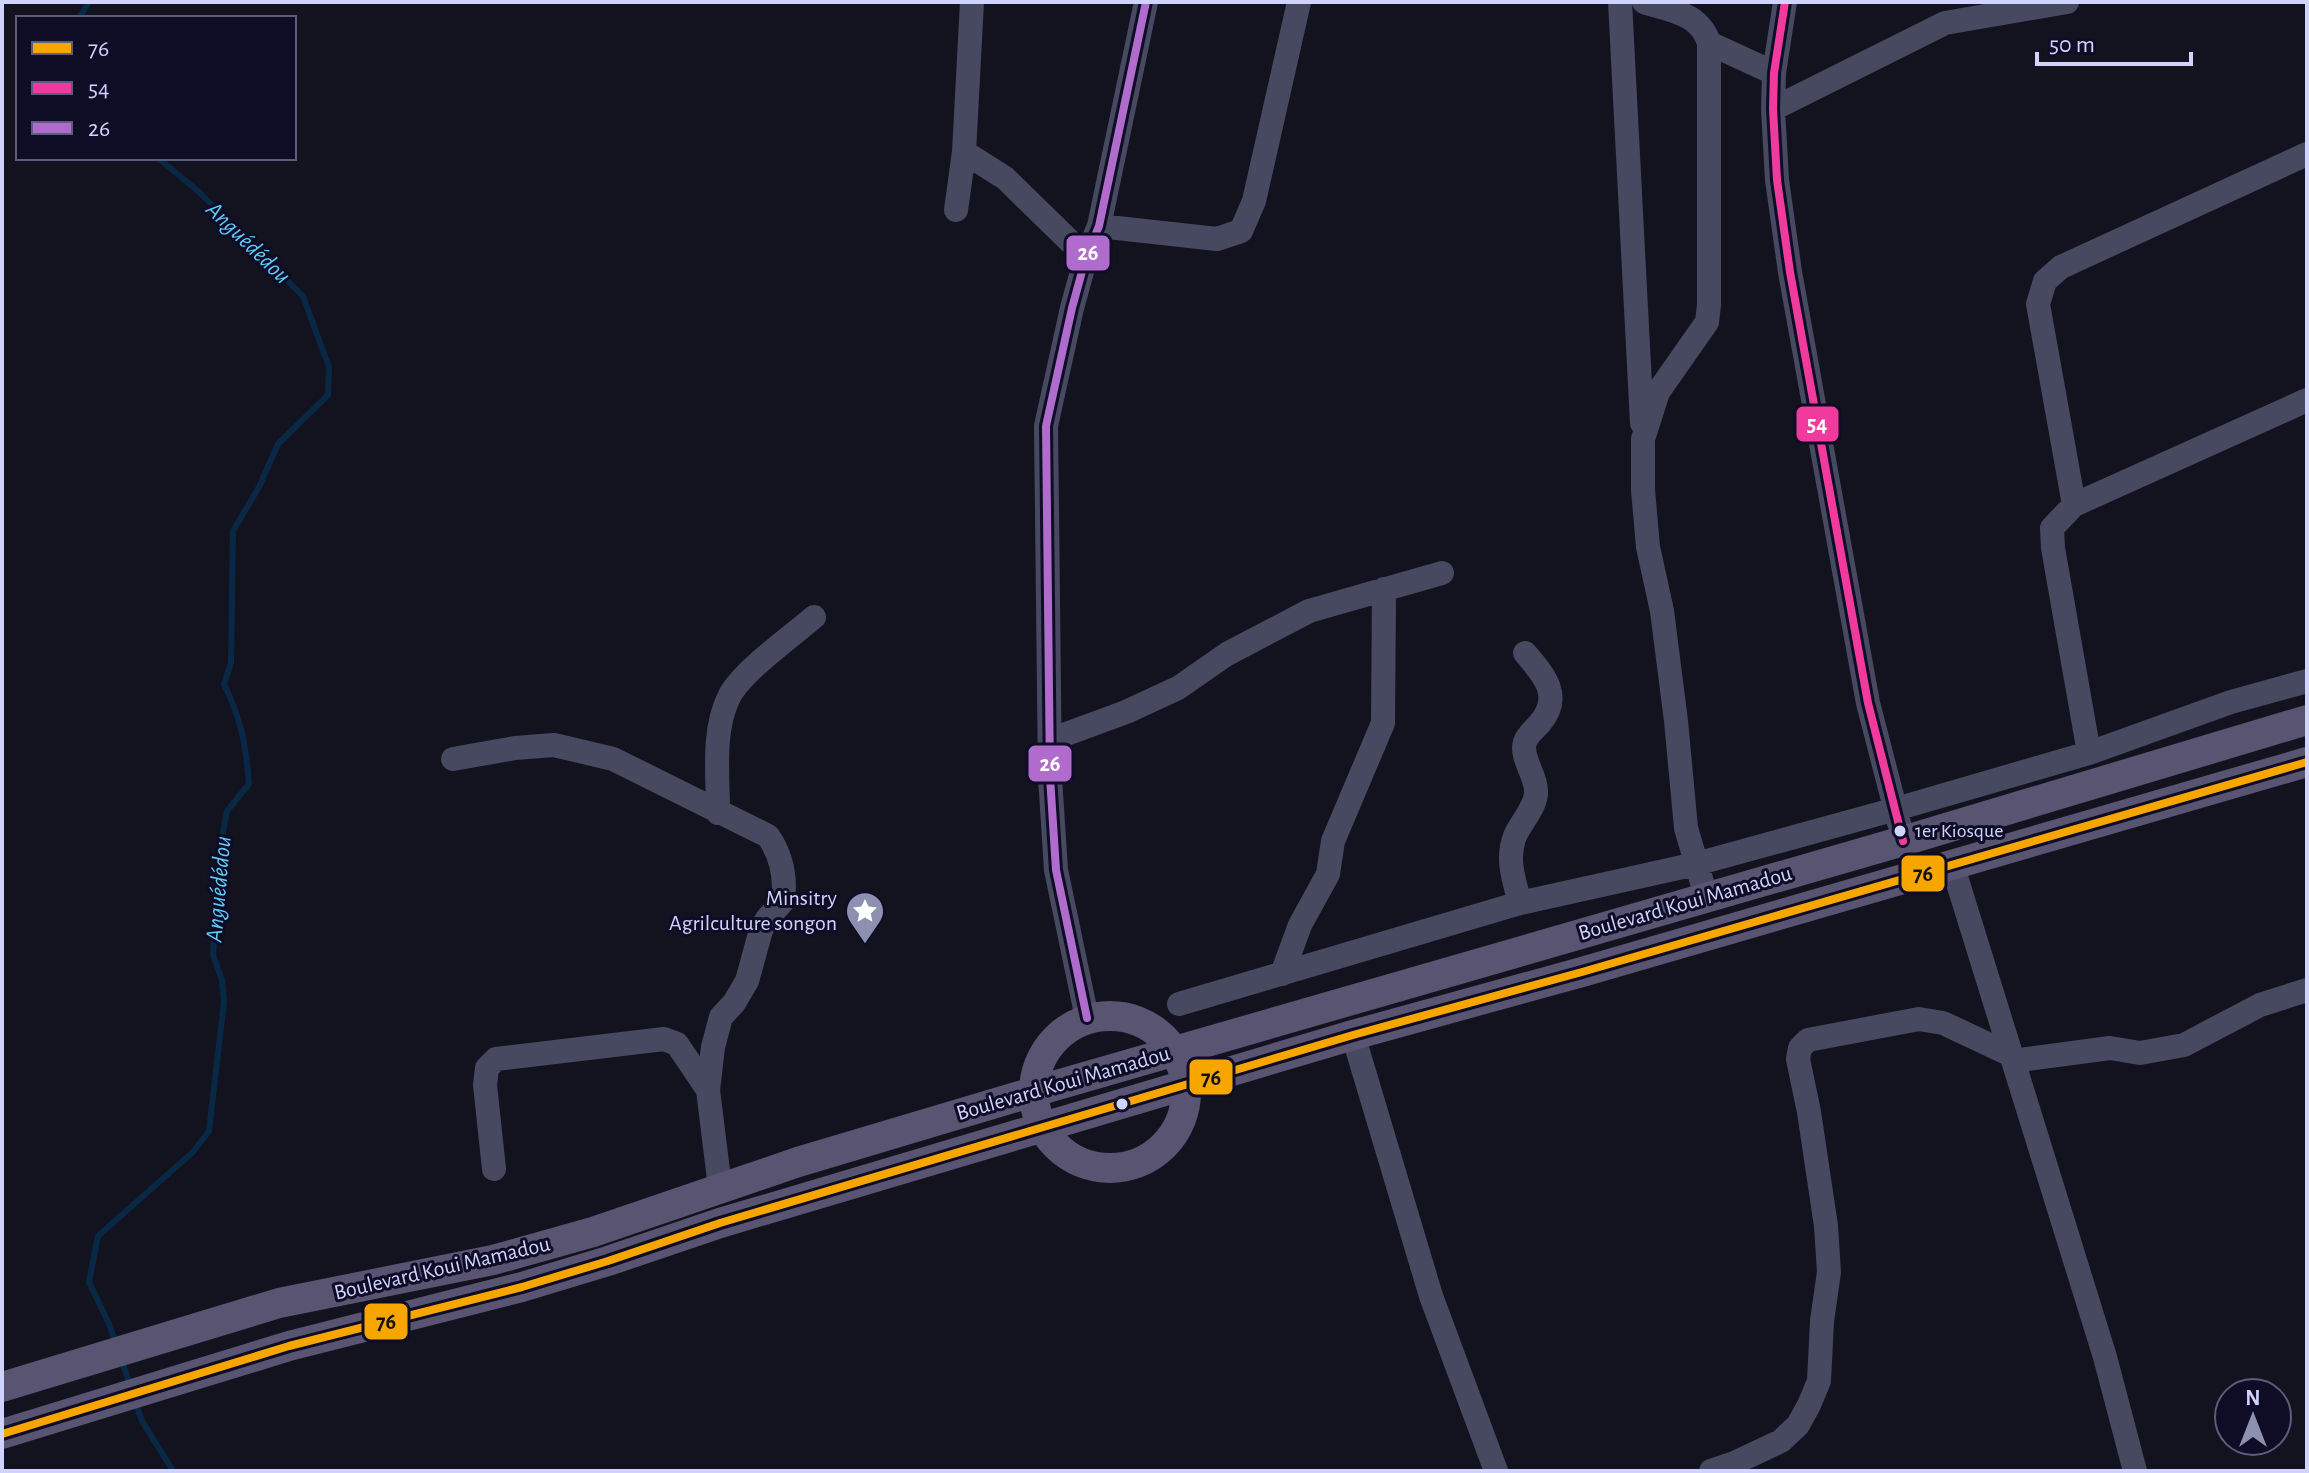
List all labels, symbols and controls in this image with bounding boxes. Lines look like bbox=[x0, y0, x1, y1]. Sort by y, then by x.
legend bbox=[16, 16, 296, 160]
scale bar bbox=[2037, 16, 2191, 66]
text: 50 m bbox=[2049, 33, 2095, 57]
text: 76 bbox=[88, 37, 109, 61]
text: 54 bbox=[88, 77, 110, 101]
text: 26 bbox=[88, 117, 110, 141]
water label: Anguédédou bbox=[201, 197, 295, 289]
line badge: 26 bbox=[1065, 234, 1111, 272]
text: 26 bbox=[1078, 242, 1099, 264]
line badge: 54 bbox=[1795, 405, 1840, 443]
text: 54 bbox=[1807, 413, 1827, 435]
line badge: 26 bbox=[1027, 744, 1073, 783]
text: 26 bbox=[1040, 753, 1061, 775]
place label: 1er Kiosque bbox=[1915, 821, 2003, 841]
marker: 1er Kiosque bbox=[1892, 823, 1908, 839]
water label: Anguédédou bbox=[202, 835, 236, 944]
line badge: 76 bbox=[1900, 854, 1946, 893]
street label: Boulevard Koui Mamadou bbox=[1576, 862, 1794, 944]
text: 76 bbox=[1913, 863, 1933, 885]
place label: Minsitry Agrilculture songon bbox=[669, 887, 838, 934]
place icon: Minsitry Agrilculture songon bbox=[844, 890, 886, 945]
street label: Boulevard Koui Mamadou bbox=[954, 1042, 1172, 1124]
line badge: 76 bbox=[1188, 1058, 1234, 1096]
text: 76 bbox=[1201, 1067, 1221, 1089]
unlabelled marker bbox=[1114, 1096, 1130, 1112]
street label: Boulevard Koui Mamadou bbox=[332, 1232, 552, 1304]
line badge: 76 bbox=[363, 1302, 409, 1341]
text: 76 bbox=[376, 1311, 396, 1333]
north arrow bbox=[2213, 1377, 2293, 1457]
text: N bbox=[2245, 1387, 2261, 1409]

